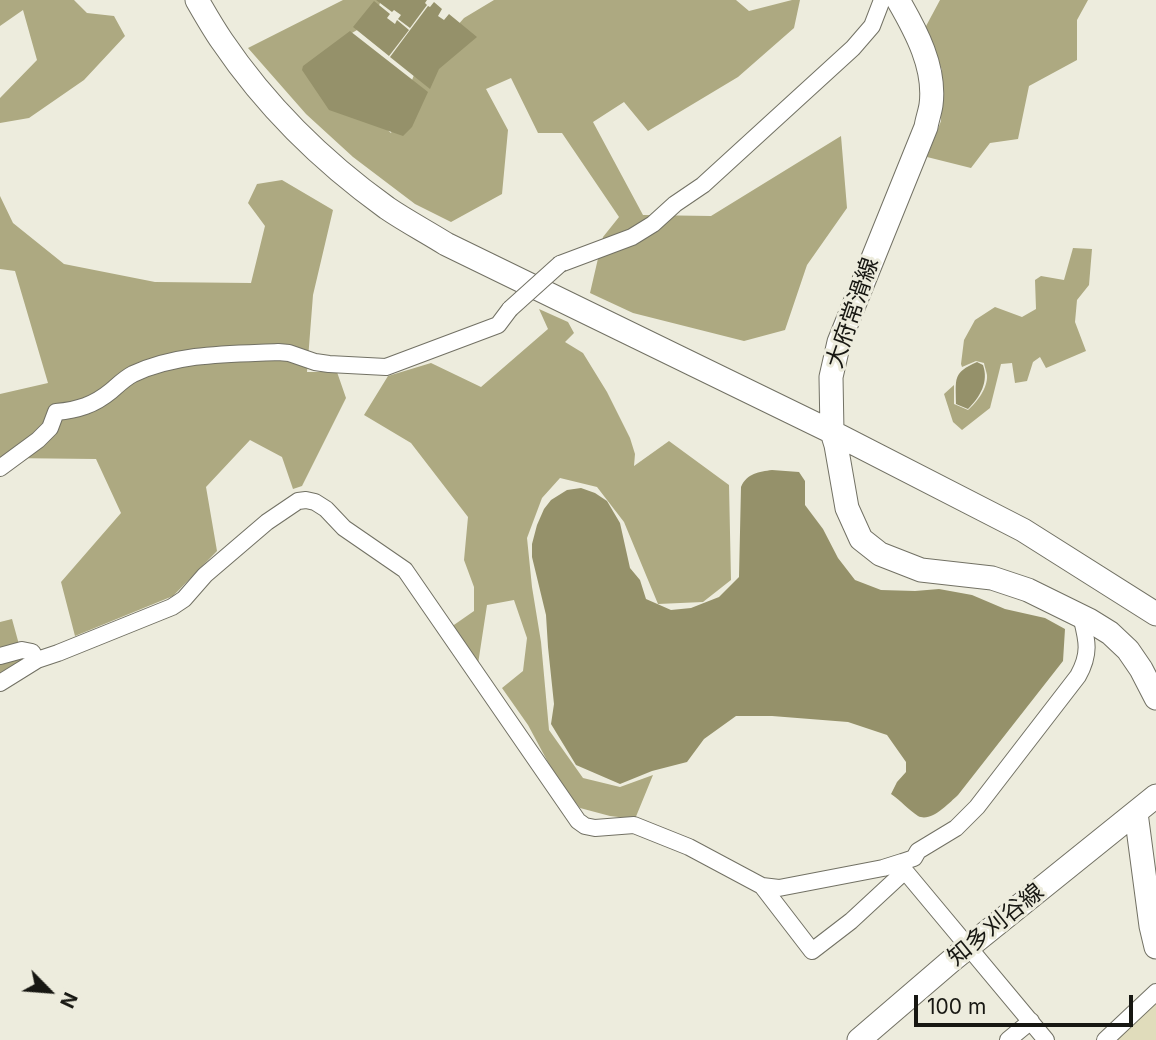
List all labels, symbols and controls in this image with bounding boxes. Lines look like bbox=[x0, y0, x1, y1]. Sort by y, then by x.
street label: 大府常滑線 bbox=[821, 254, 885, 372]
street label: 知多刈谷線 bbox=[943, 878, 1049, 972]
north arrow bbox=[14, 956, 84, 1026]
scale bar bbox=[918, 981, 1137, 1025]
text: N bbox=[55, 989, 82, 1012]
text: 100 m bbox=[927, 994, 986, 1019]

